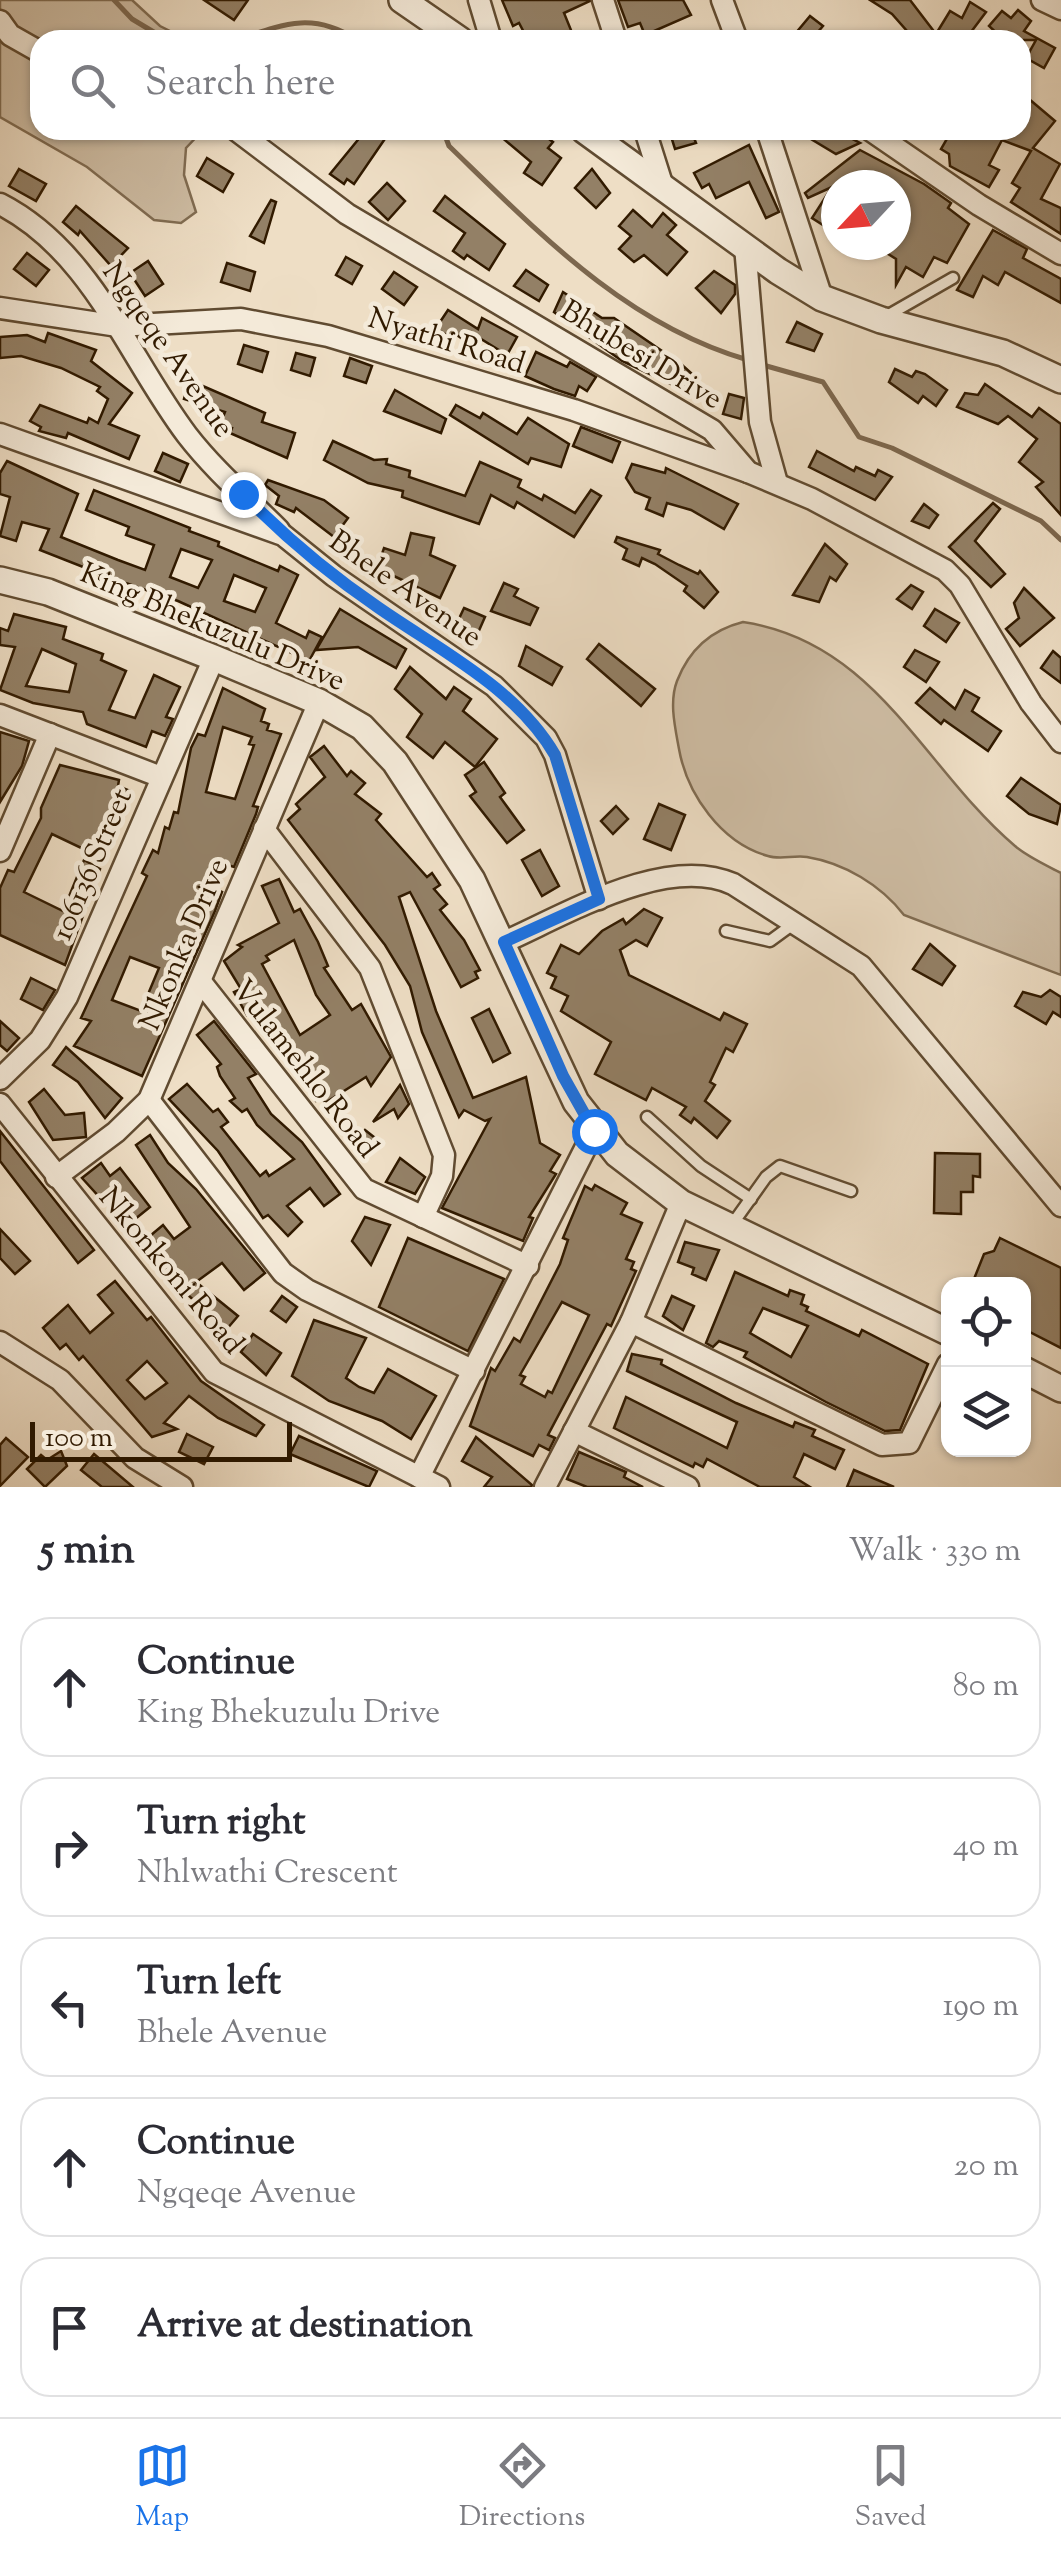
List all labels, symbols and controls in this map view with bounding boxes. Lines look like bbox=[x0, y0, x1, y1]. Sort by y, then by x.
search box bbox=[30, 30, 1031, 140]
icon: search bbox=[65, 58, 120, 113]
text: Search here bbox=[145, 58, 336, 112]
north arrow bbox=[821, 170, 911, 260]
street label: Ngqeqe Avenue bbox=[90, 254, 244, 447]
street label: Bhubesi Drive bbox=[552, 291, 730, 422]
street label: Nyathi Road bbox=[362, 298, 530, 387]
route end bbox=[221, 472, 267, 518]
street label: Bhele Avenue bbox=[319, 521, 490, 659]
street label: King Bhekuzulu Drive bbox=[73, 553, 351, 704]
street label: 106136 Street bbox=[42, 782, 145, 948]
street label: Nkonka Drive bbox=[130, 852, 241, 1038]
street label: Vulamehlo Road bbox=[221, 971, 388, 1168]
route start bbox=[572, 1109, 618, 1155]
street label: Nkonkoni Road bbox=[87, 1179, 253, 1365]
map controls bbox=[941, 1277, 1031, 1457]
button: locate bbox=[941, 1277, 1031, 1367]
button: layers bbox=[941, 1367, 1031, 1457]
scale bar bbox=[30, 1417, 292, 1462]
text: 100 m bbox=[45, 1419, 113, 1459]
text: 5 min bbox=[40, 1522, 135, 1582]
text: Walk · 330 m bbox=[848, 1529, 1021, 1575]
text: Continue bbox=[137, 1637, 295, 1691]
icon: ahead bbox=[42, 1660, 97, 1715]
text: 80 m bbox=[953, 1664, 1019, 1710]
text: King Bhekuzulu Drive bbox=[137, 1691, 440, 1737]
text: Turn right bbox=[137, 1797, 305, 1851]
icon: right bbox=[42, 1820, 97, 1875]
text: 40 m bbox=[953, 1824, 1019, 1870]
text: Nhlwathi Crescent bbox=[137, 1851, 398, 1897]
text: Turn left bbox=[137, 1957, 281, 2011]
icon: left bbox=[42, 1980, 97, 2035]
text: 190 m bbox=[943, 1984, 1019, 2030]
text: Bhele Avenue bbox=[137, 2011, 327, 2057]
text: Continue bbox=[137, 2117, 295, 2171]
icon: ahead bbox=[42, 2140, 97, 2195]
text: 20 m bbox=[954, 2144, 1019, 2190]
text: Ngqeqe Avenue bbox=[137, 2171, 356, 2217]
icon: arrive bbox=[42, 2300, 97, 2355]
text: Arrive at destination bbox=[137, 2300, 473, 2354]
tab: Map bbox=[135, 2438, 190, 2538]
tab: Directions bbox=[459, 2438, 585, 2538]
tab: Saved bbox=[854, 2438, 926, 2538]

